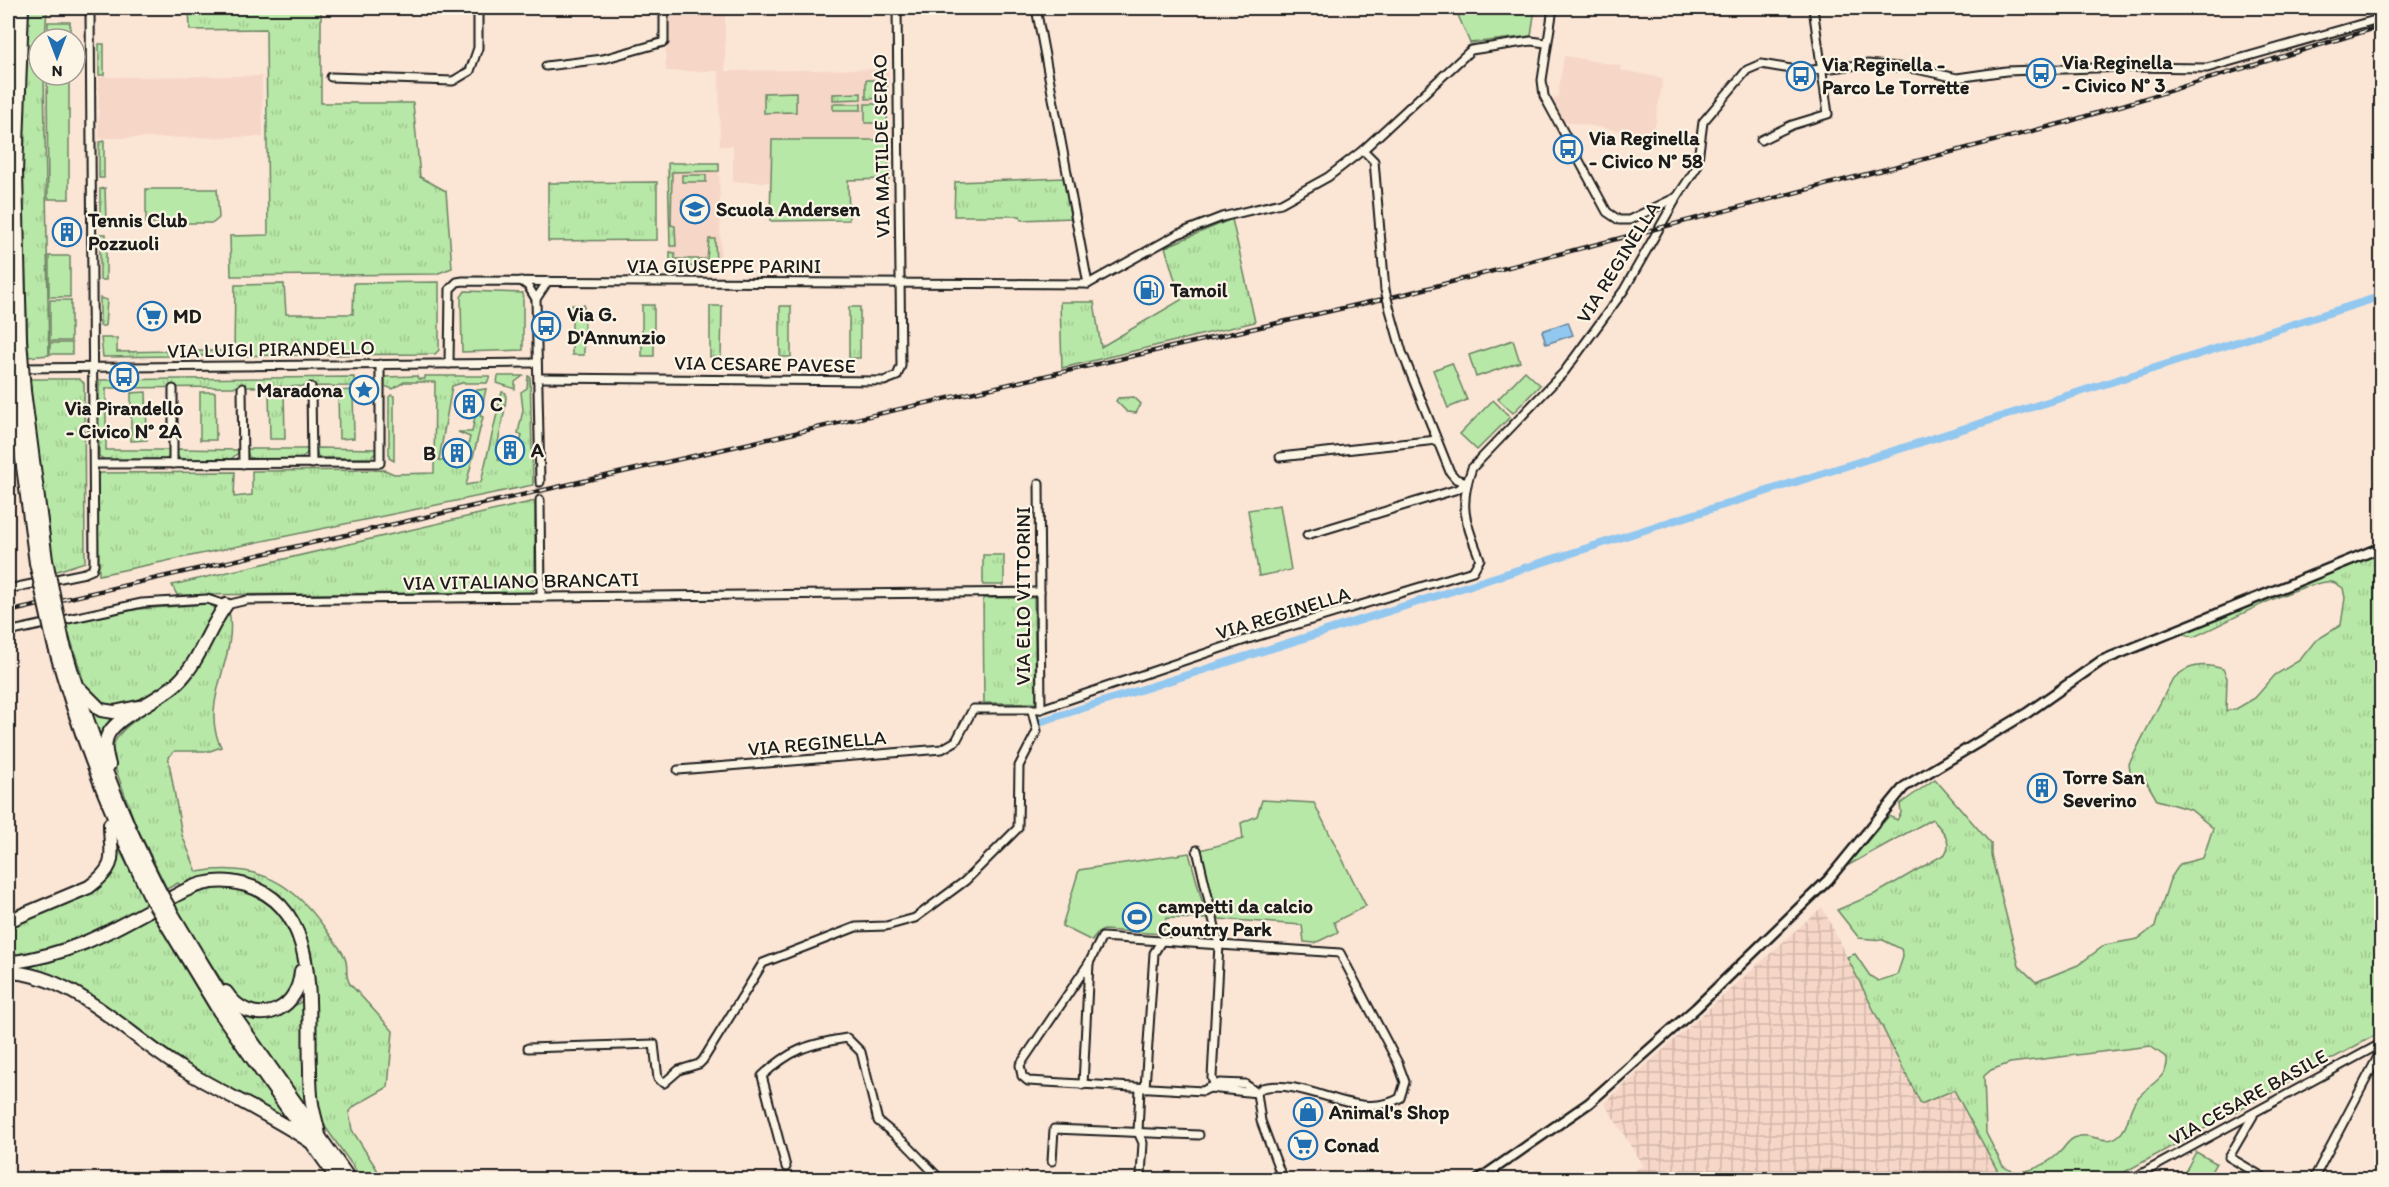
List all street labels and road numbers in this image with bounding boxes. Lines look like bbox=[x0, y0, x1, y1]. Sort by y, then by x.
street label: VIA MATILDE SERAO bbox=[867, 54, 895, 238]
street label: VIA REGINELLA bbox=[1571, 197, 1665, 327]
street label: VIA GIUSEPPE PARINI bbox=[627, 254, 821, 278]
street label: VIA LUIGI PIRANDELLO bbox=[167, 335, 375, 363]
street label: VIA CESARE PAVESE bbox=[674, 350, 856, 378]
street label: VIA ELIO VITTORINI bbox=[1011, 507, 1035, 685]
street label: VIA VITALIANO BRANCATI bbox=[403, 567, 639, 595]
street label: VIA REGINELLA bbox=[1213, 581, 1353, 645]
street label: VIA REGINELLA bbox=[747, 725, 887, 761]
street label: VIA CESARE BASILE bbox=[2164, 1043, 2332, 1151]

